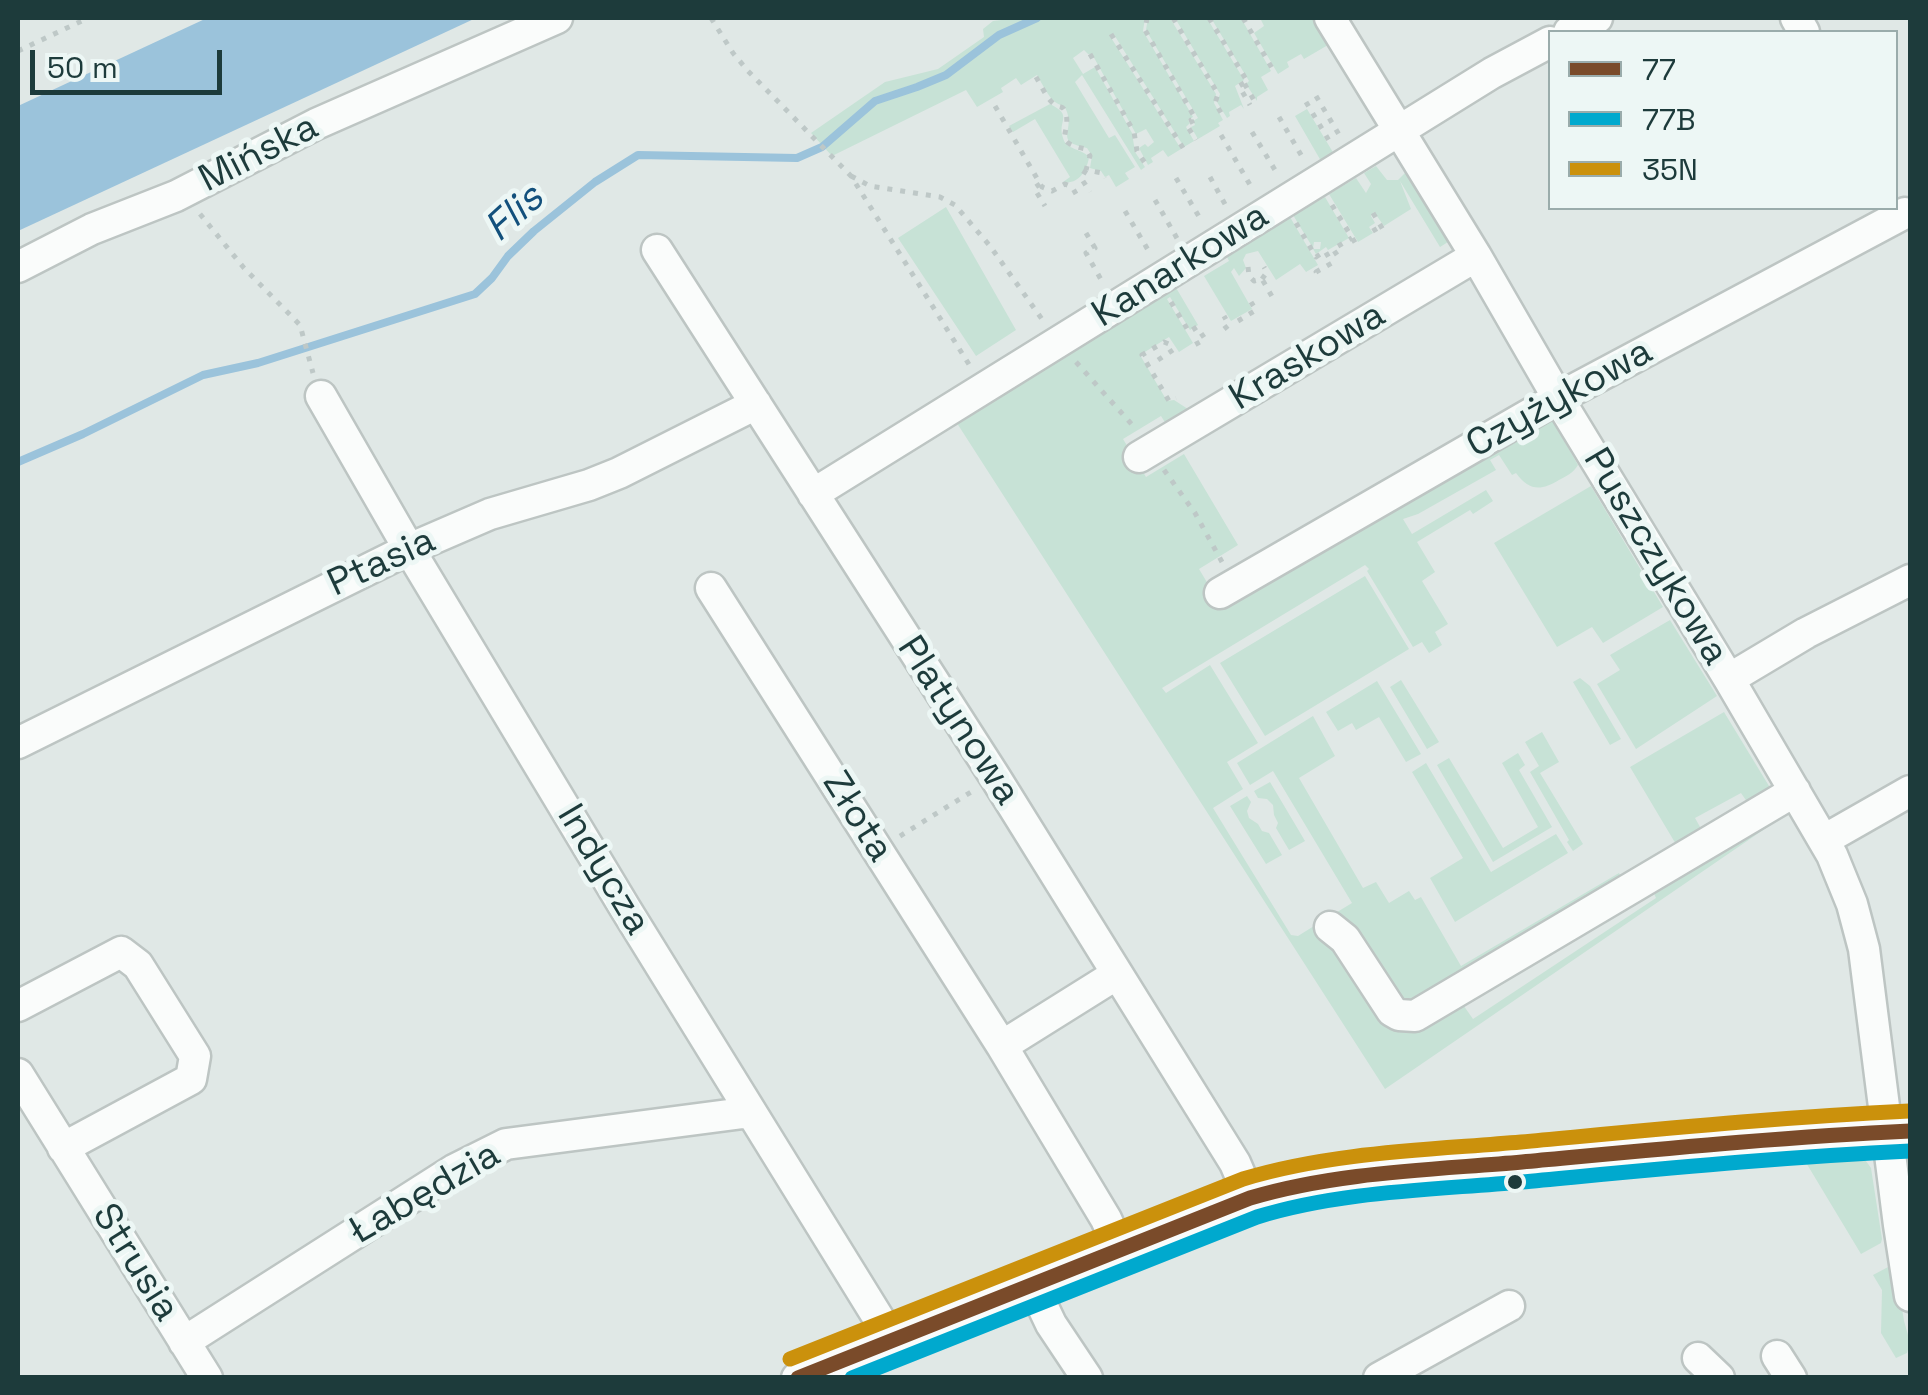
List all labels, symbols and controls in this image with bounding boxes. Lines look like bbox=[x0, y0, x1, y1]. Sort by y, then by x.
scale bar bbox=[35, 30, 228, 92]
legend bbox=[1548, 30, 1898, 210]
text: 50 m bbox=[47, 48, 118, 87]
text: 77 bbox=[1642, 50, 1676, 89]
text: 77B bbox=[1642, 100, 1696, 139]
street label: Mińska bbox=[192, 105, 326, 203]
text: 35N bbox=[1642, 150, 1698, 189]
water label: Flis bbox=[476, 175, 554, 253]
street label: Kanarkowa bbox=[1085, 194, 1277, 338]
street label: Kraskowa bbox=[1222, 293, 1394, 421]
street label: Czyżykowa bbox=[1459, 329, 1661, 469]
street label: Puszczykowa bbox=[1572, 440, 1738, 674]
street label: Ptasia bbox=[321, 518, 443, 608]
street label: Platynowa bbox=[887, 628, 1029, 814]
street label: Złota bbox=[812, 763, 902, 871]
street label: Indycza bbox=[546, 797, 660, 943]
street label: Łabędzia bbox=[341, 1132, 509, 1256]
unlabelled marker bbox=[1505, 1172, 1525, 1192]
street label: Strusia bbox=[81, 1196, 189, 1330]

